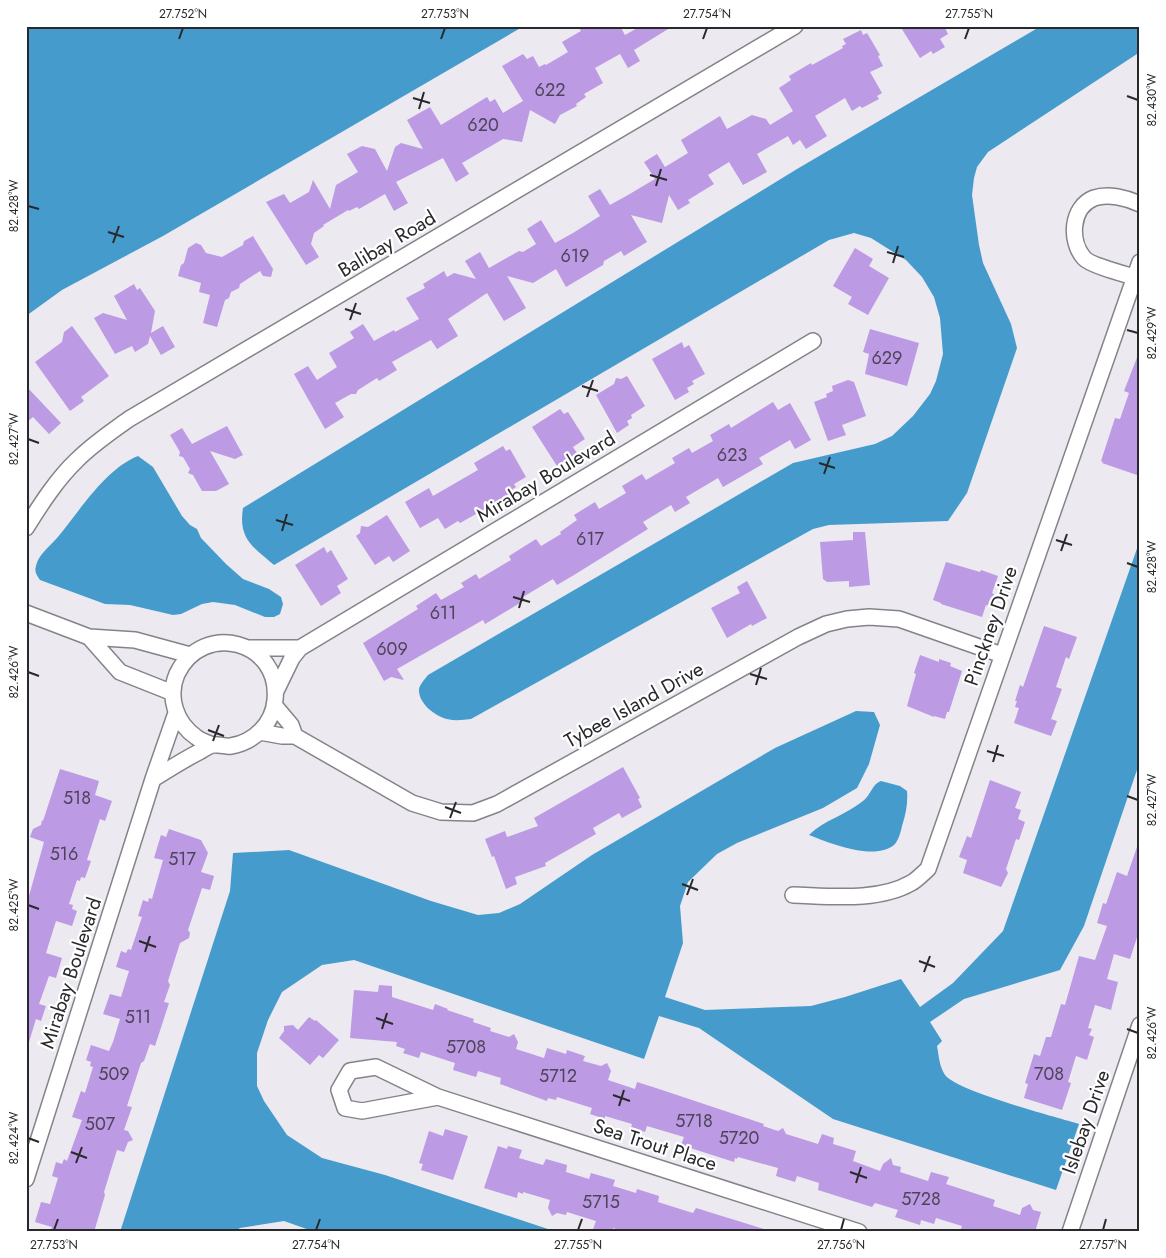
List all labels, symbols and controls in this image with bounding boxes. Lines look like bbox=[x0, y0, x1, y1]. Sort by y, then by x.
text: 27.752°N bbox=[159, 5, 207, 23]
text: 27.753°N bbox=[421, 5, 469, 23]
text: 27.754°N bbox=[683, 5, 731, 23]
text: 27.755°N bbox=[945, 5, 993, 23]
text: 82.430°W bbox=[1143, 73, 1161, 126]
house number: 622 bbox=[535, 77, 565, 103]
house number: 620 bbox=[467, 112, 499, 138]
text: 82.428°W bbox=[5, 180, 23, 232]
street label: Balibay Road bbox=[333, 203, 441, 285]
house number: 619 bbox=[561, 243, 589, 269]
text: 82.429°W bbox=[1143, 306, 1161, 359]
house number: 629 bbox=[872, 345, 902, 371]
text: 82.427°W bbox=[5, 413, 23, 465]
street label: Mirabay Boulevard bbox=[471, 424, 621, 530]
house number: 623 bbox=[717, 442, 747, 468]
house number: 617 bbox=[576, 526, 605, 552]
text: 82.428°W bbox=[1143, 541, 1161, 593]
street label: Pinckney Drive bbox=[957, 562, 1025, 690]
house number: 611 bbox=[430, 600, 456, 626]
house number: 609 bbox=[376, 636, 408, 662]
text: 82.426°W bbox=[5, 645, 23, 698]
street label: Tybee Island Drive bbox=[559, 655, 709, 755]
text: 82.427°W bbox=[1143, 774, 1161, 826]
house number: 518 bbox=[63, 785, 91, 811]
house number: 516 bbox=[50, 841, 78, 867]
house number: 517 bbox=[168, 846, 196, 872]
text: 82.425°W bbox=[5, 878, 23, 931]
street label: Mirabay Boulevard bbox=[33, 894, 109, 1052]
house number: 511 bbox=[125, 1004, 151, 1030]
text: 82.426°W bbox=[1143, 1006, 1161, 1059]
house number: 5708 bbox=[446, 1034, 486, 1060]
house number: 509 bbox=[98, 1061, 130, 1087]
house number: 708 bbox=[1034, 1061, 1064, 1087]
house number: 5712 bbox=[539, 1063, 577, 1089]
street label: Islebay Drive bbox=[1055, 1066, 1117, 1178]
house number: 5718 bbox=[675, 1108, 713, 1134]
text: 82.424°W bbox=[5, 1111, 23, 1165]
house number: 507 bbox=[85, 1111, 116, 1137]
street label: Sea Trout Place bbox=[589, 1111, 721, 1179]
house number: 5720 bbox=[719, 1125, 760, 1151]
house number: 5728 bbox=[901, 1186, 941, 1212]
house number: 5715 bbox=[582, 1189, 620, 1215]
text: 27.753°N bbox=[30, 1236, 78, 1254]
text: 27.754°N bbox=[292, 1236, 340, 1254]
text: 27.755°N bbox=[554, 1236, 602, 1254]
text: 27.756°N bbox=[817, 1236, 865, 1254]
text: 27.757°N bbox=[1079, 1236, 1127, 1254]

